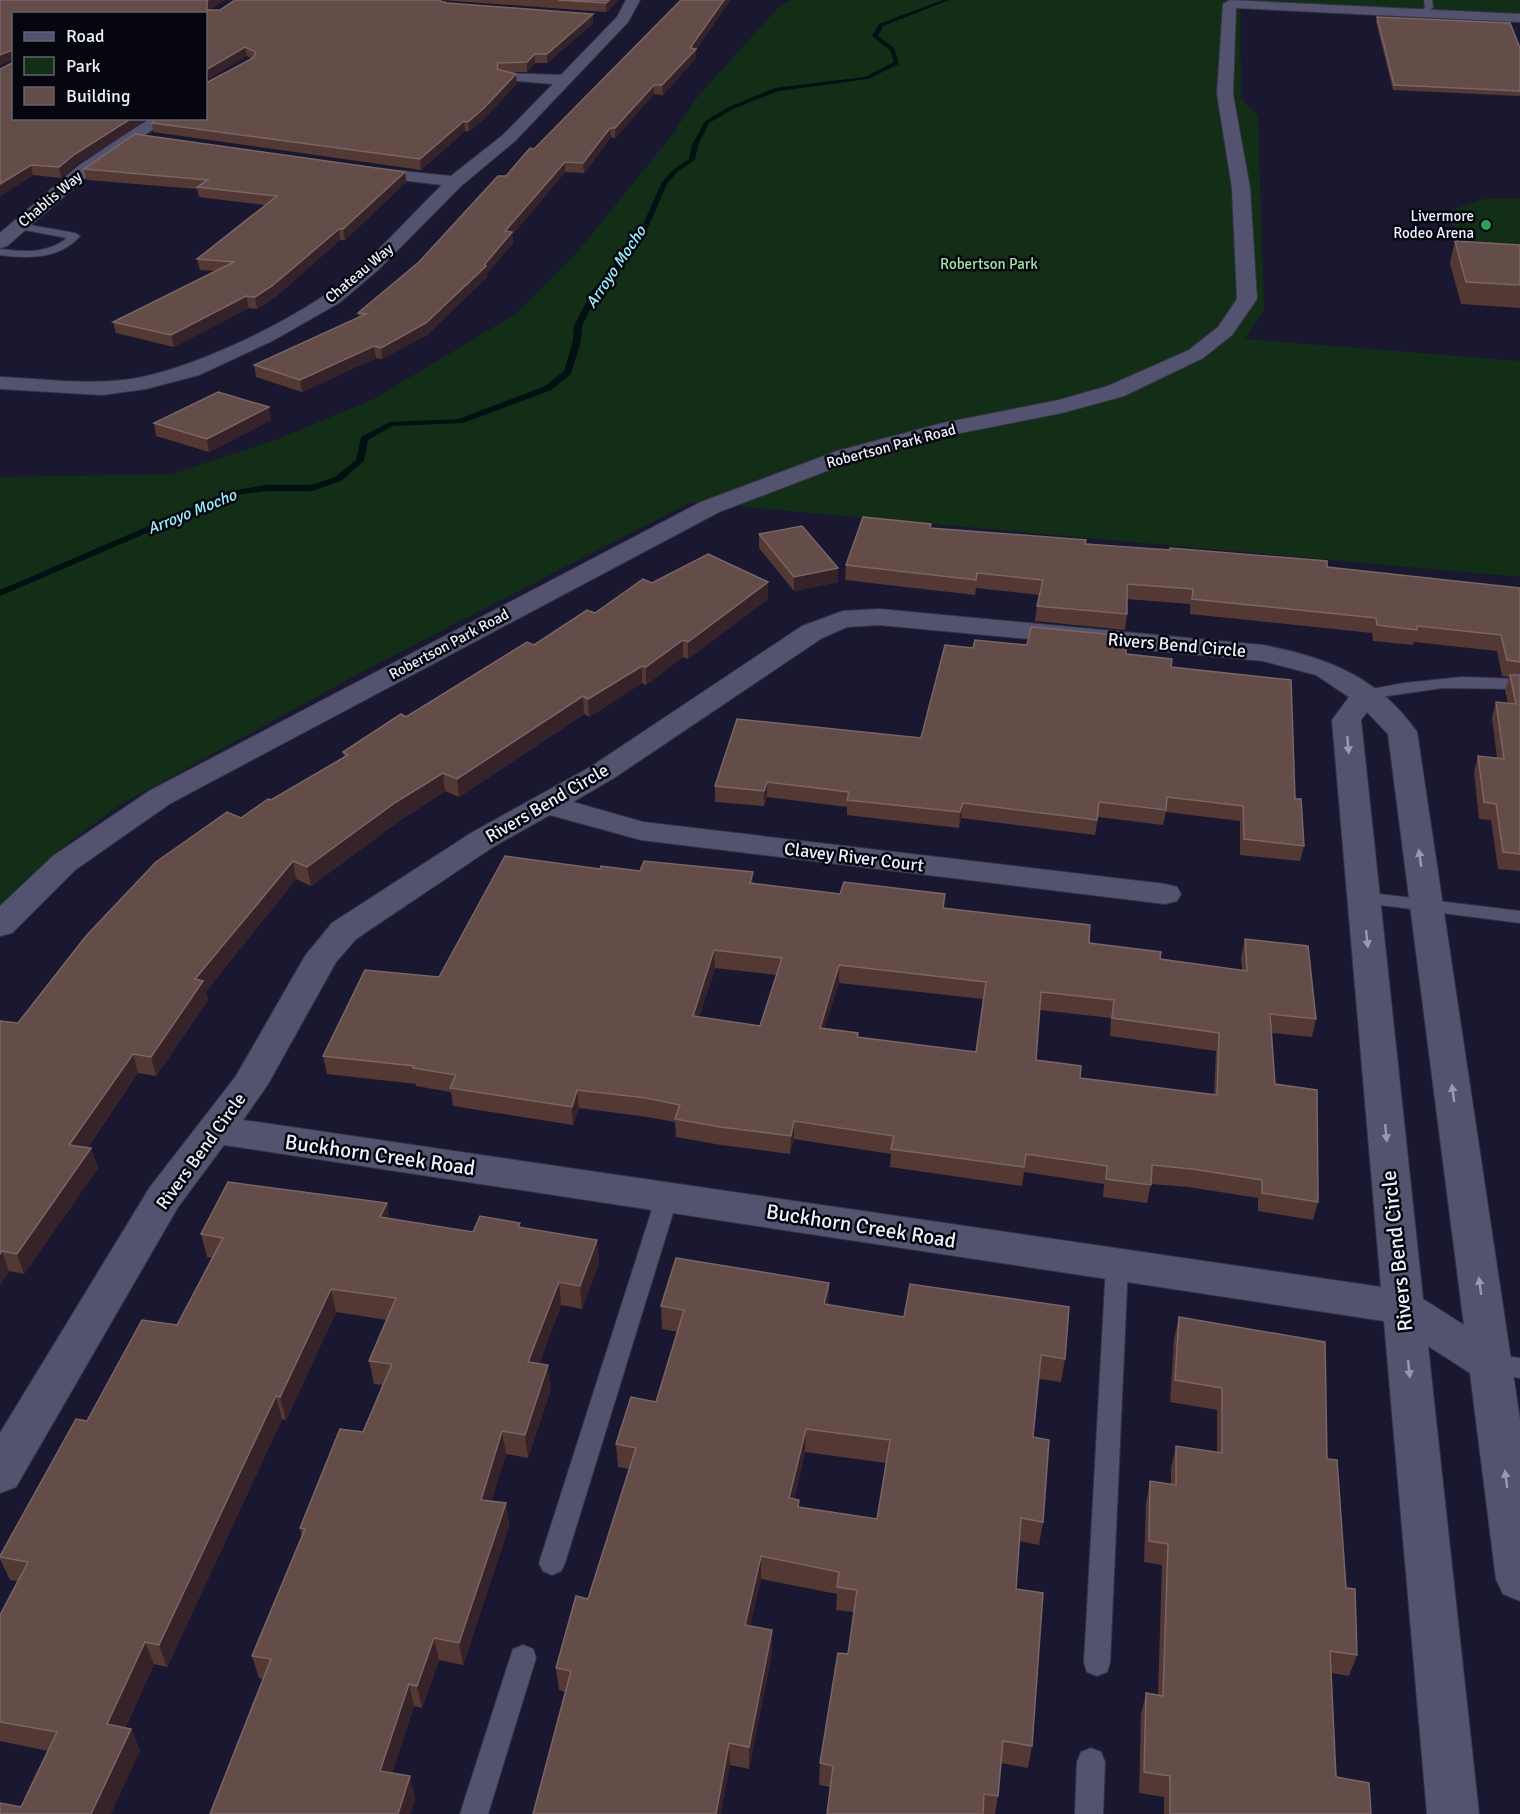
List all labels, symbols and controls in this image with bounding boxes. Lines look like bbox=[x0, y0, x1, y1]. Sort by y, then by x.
legend bbox=[12, 12, 207, 120]
text: Road bbox=[66, 25, 105, 47]
text: Park bbox=[66, 55, 101, 77]
text: Building bbox=[66, 85, 130, 107]
street label: Chablis Way bbox=[14, 167, 86, 231]
place label: Livermore Rodeo Arena bbox=[1393, 207, 1474, 242]
marker: Livermore Rodeo Arena bbox=[1479, 218, 1493, 232]
water label: Arroyo Mocho bbox=[581, 222, 651, 312]
street label: Chateau Way bbox=[321, 239, 397, 307]
park label: Robertson Park bbox=[940, 255, 1038, 273]
street label: Robertson Park Road bbox=[824, 420, 958, 472]
water label: Arroyo Mocho bbox=[145, 485, 240, 539]
street label: Robertson Park Road bbox=[386, 605, 512, 683]
street label: Rivers Bend Circle bbox=[1107, 628, 1247, 662]
one-way arrow bbox=[1343, 736, 1353, 755]
street label: Rivers Bend Circle bbox=[481, 759, 613, 847]
street label: Clavey River Court bbox=[783, 838, 925, 876]
one-way arrow bbox=[1416, 848, 1425, 867]
one-way arrow bbox=[1362, 930, 1372, 949]
one-way arrow bbox=[1448, 1083, 1457, 1102]
street label: Rivers Bend Circle bbox=[151, 1088, 251, 1214]
one-way arrow bbox=[1381, 1124, 1391, 1143]
street label: Buckhorn Creek Road bbox=[283, 1129, 477, 1181]
street label: Rivers Bend Circle bbox=[1376, 1169, 1418, 1333]
street label: Buckhorn Creek Road bbox=[764, 1198, 958, 1254]
one-way arrow bbox=[1475, 1276, 1484, 1295]
one-way arrow bbox=[1404, 1360, 1414, 1379]
one-way arrow bbox=[1502, 1469, 1511, 1488]

